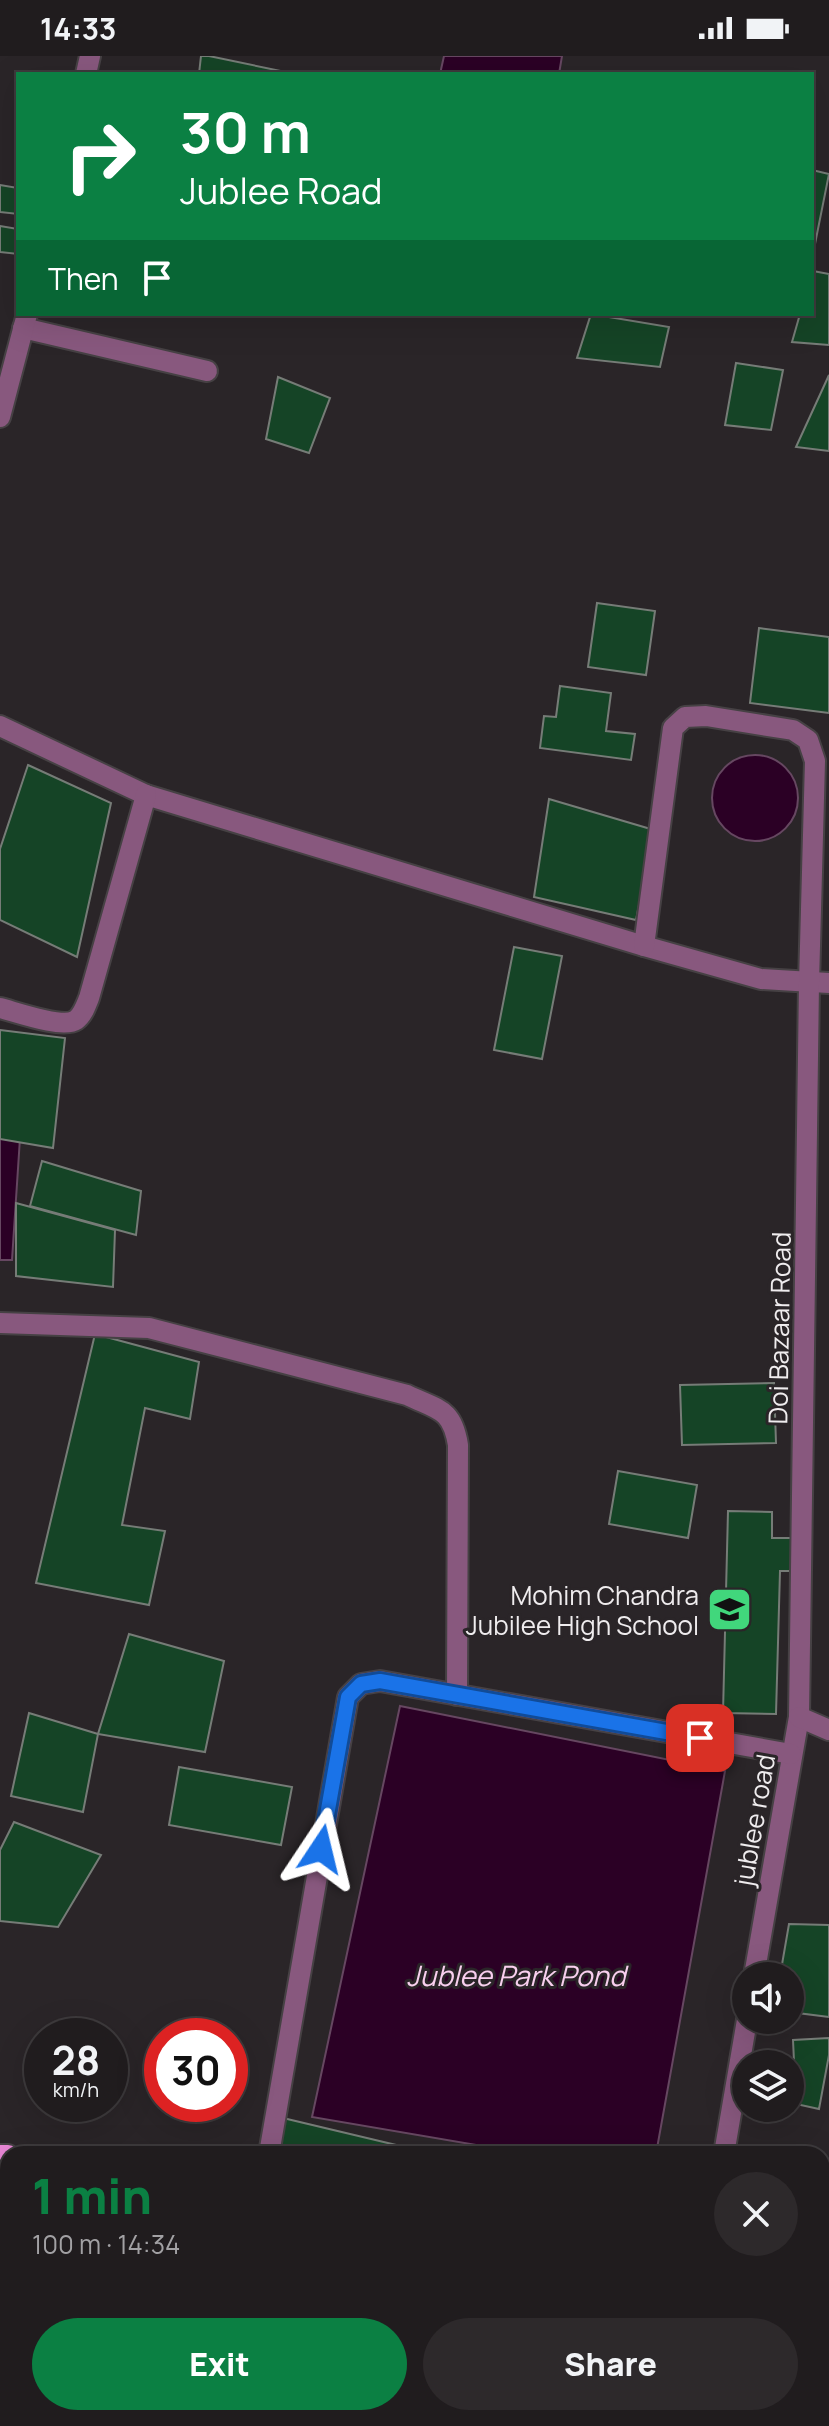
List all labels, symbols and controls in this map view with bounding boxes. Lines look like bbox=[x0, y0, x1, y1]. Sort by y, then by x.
text: 14:33 bbox=[40, 8, 117, 49]
text: 30 m bbox=[180, 93, 311, 170]
icon: right bbox=[48, 104, 152, 208]
text: Jublee Road bbox=[180, 166, 382, 215]
icon: arrive bbox=[135, 256, 179, 300]
text: Then bbox=[48, 258, 119, 299]
street label: Doi Bazaar Road bbox=[759, 1231, 799, 1425]
place label: Mohim Chandra Jubilee High School bbox=[466, 1577, 699, 1643]
school or university icon: Mohim Chandra Jubilee High School bbox=[706, 1586, 754, 1634]
pin bbox=[666, 1704, 734, 1772]
icon: arrive bbox=[678, 1716, 722, 1760]
street label: jublee road bbox=[725, 1751, 783, 1890]
position arrow bbox=[279, 1807, 363, 1891]
water label: Jublee Park Pond bbox=[407, 1956, 629, 1994]
map controls bbox=[732, 1962, 804, 2122]
button: sound bbox=[732, 1962, 804, 2034]
speed limit sign: 30 bbox=[144, 2018, 248, 2122]
text: 28 bbox=[52, 2032, 100, 2087]
button: layers bbox=[732, 2050, 804, 2122]
text: km/h bbox=[53, 2076, 99, 2103]
text: 1 min bbox=[32, 2163, 152, 2228]
button: close bbox=[714, 2172, 798, 2256]
text: 100 m · 14:34 bbox=[32, 2226, 180, 2262]
button: Exit bbox=[32, 2318, 407, 2410]
button: Share bbox=[423, 2318, 798, 2410]

